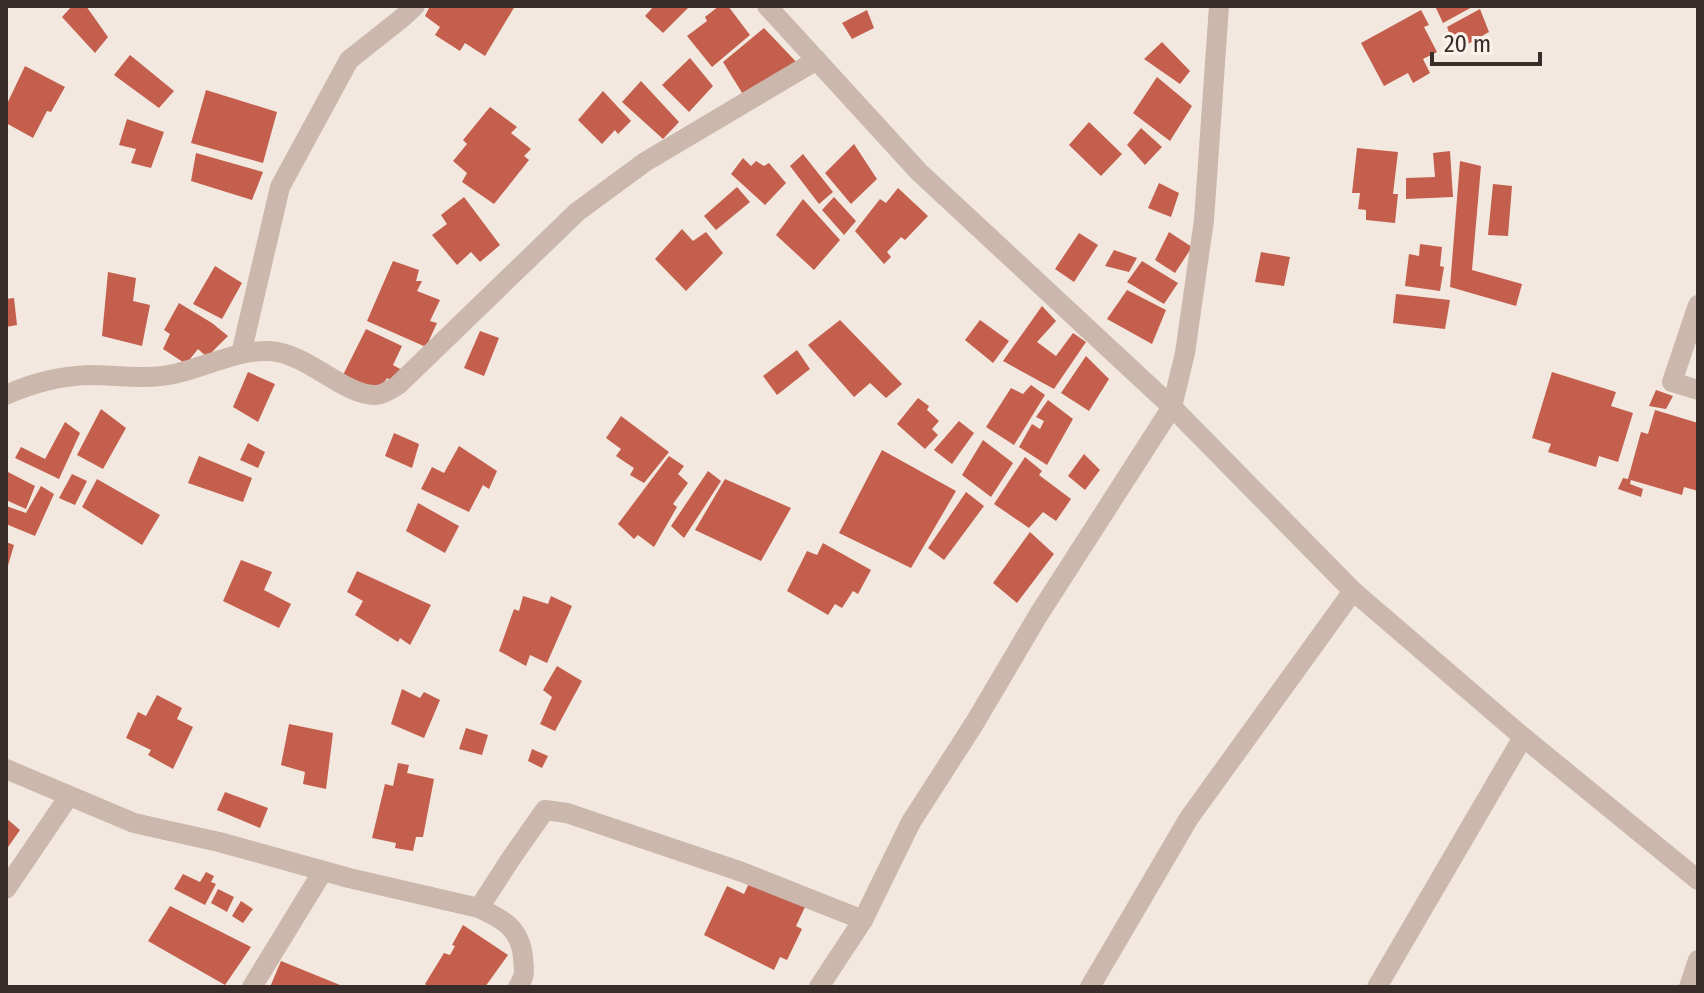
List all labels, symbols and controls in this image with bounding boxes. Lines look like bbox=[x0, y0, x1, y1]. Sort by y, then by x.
scale bar bbox=[1432, 16, 1540, 66]
text: 20 m bbox=[1444, 30, 1491, 58]

